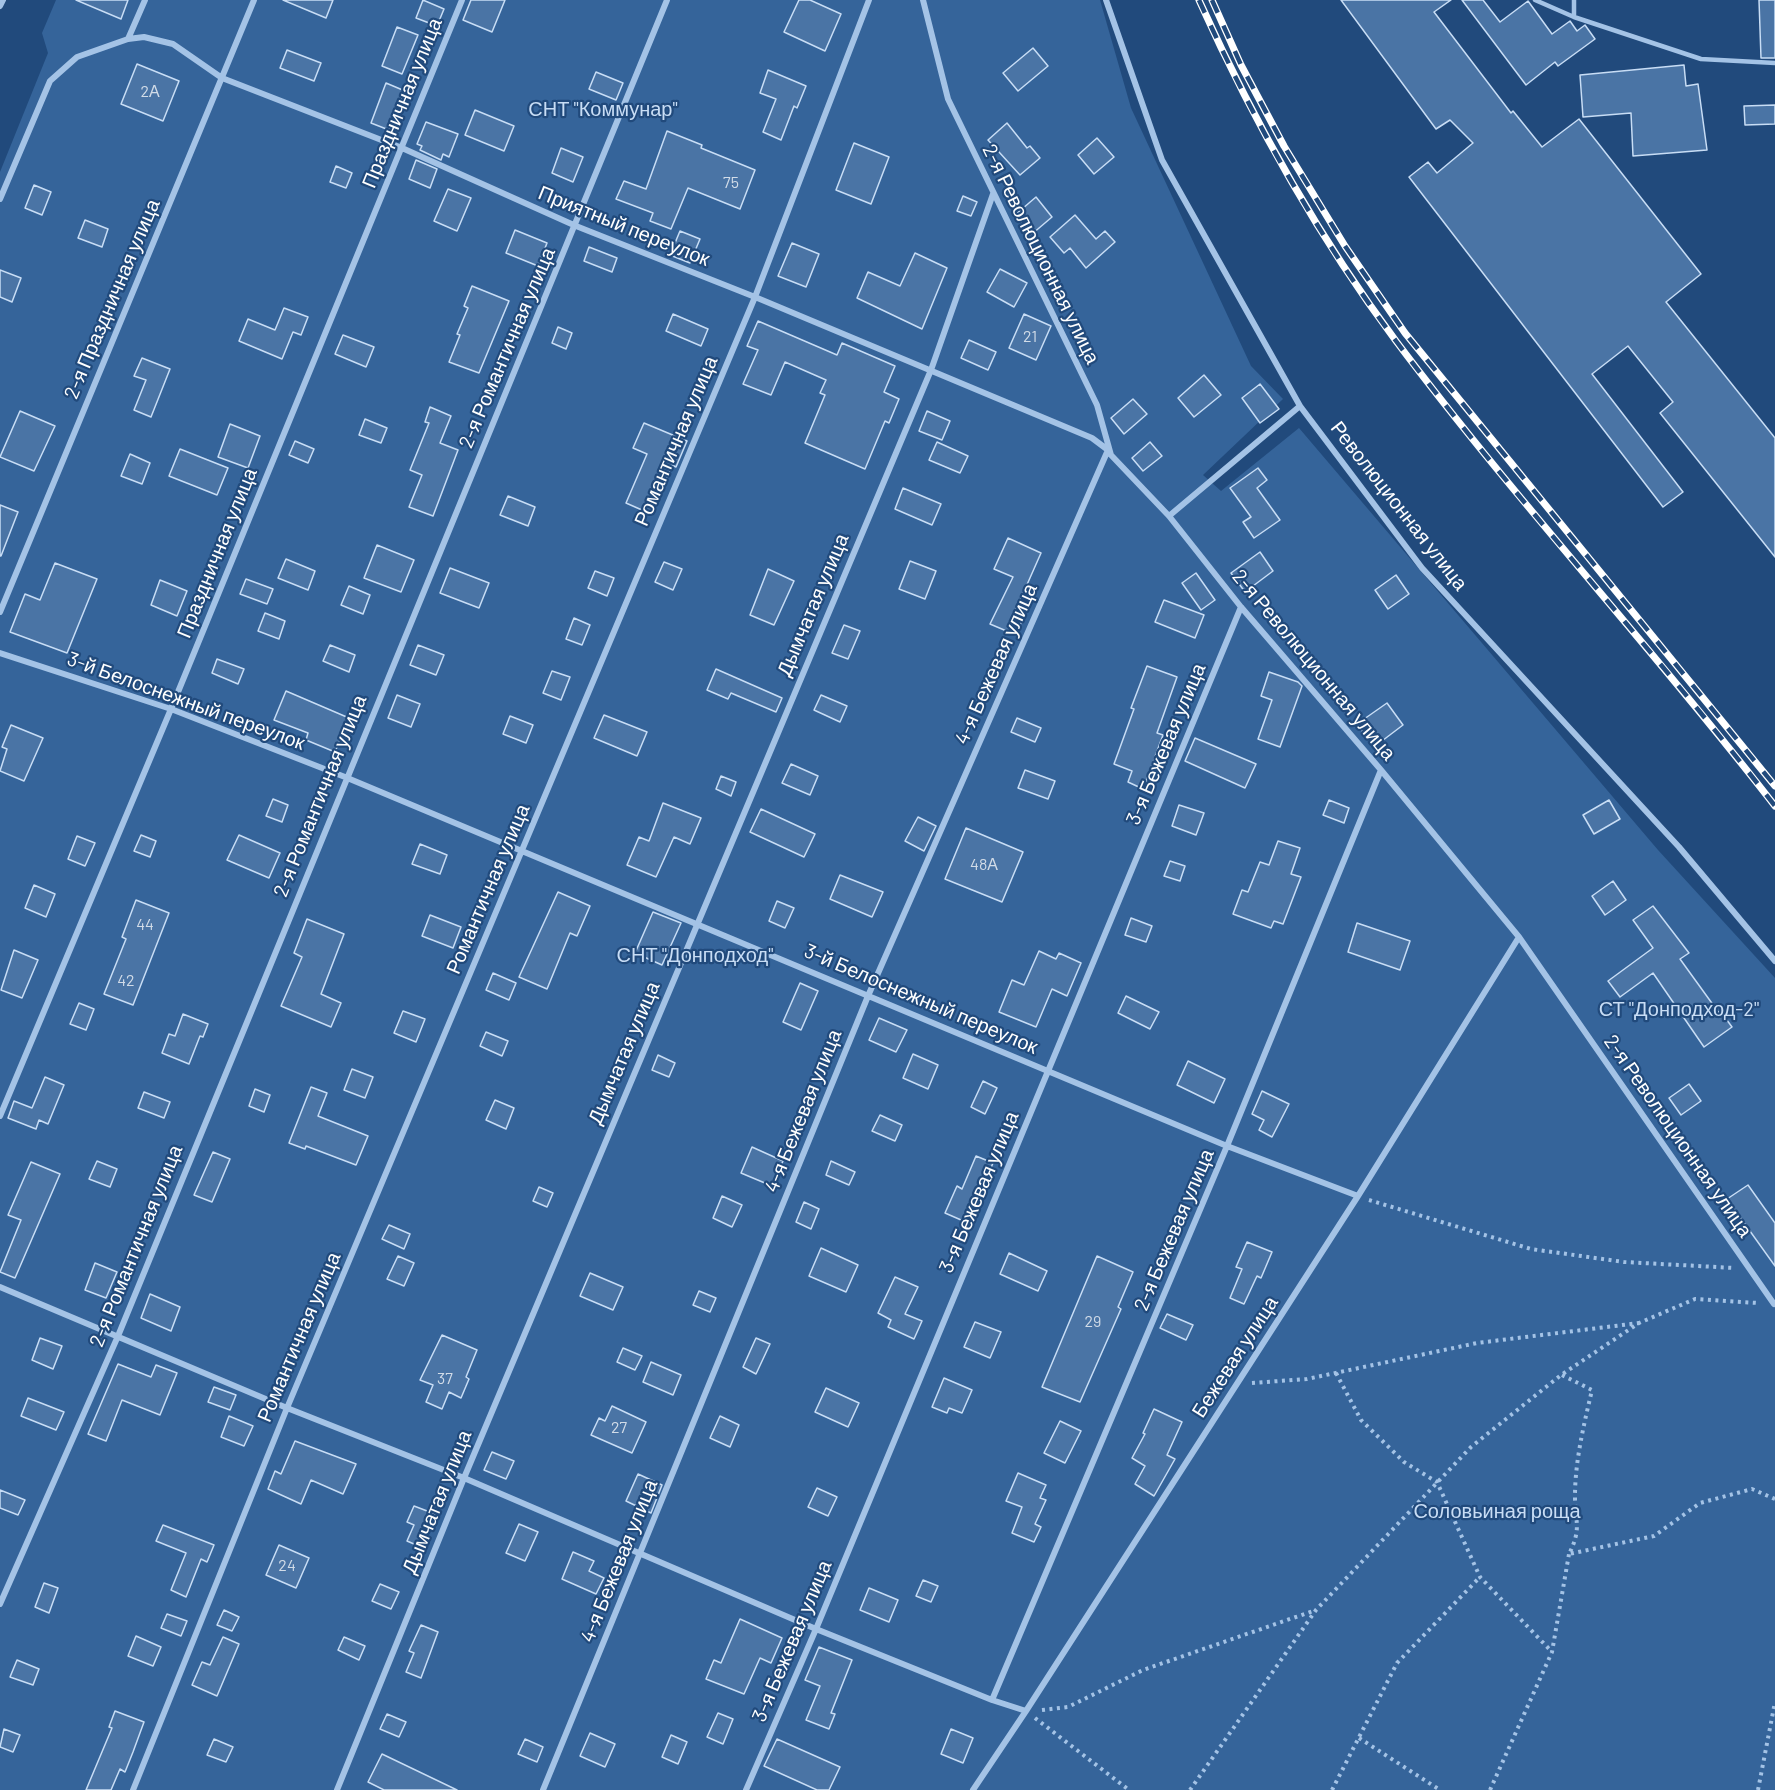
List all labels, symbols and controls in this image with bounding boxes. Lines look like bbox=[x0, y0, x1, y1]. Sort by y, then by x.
street label: Праздничная улица bbox=[357, 14, 447, 192]
house number: 2А bbox=[140, 82, 160, 102]
park label: СНТ "Коммунар" bbox=[528, 97, 678, 121]
street label: 2-я Революционная улица bbox=[977, 140, 1105, 368]
house number: 75 bbox=[723, 173, 739, 193]
street label: Приятный переулок bbox=[535, 181, 713, 271]
street label: 2-я Праздничная улица bbox=[59, 195, 165, 403]
street label: 2-я Романтичная улица bbox=[454, 244, 560, 452]
house number: 21 bbox=[1023, 327, 1037, 347]
street label: Романтичная улица bbox=[629, 352, 723, 530]
street label: Революционная улица bbox=[1325, 417, 1473, 595]
street label: Праздничная улица bbox=[172, 464, 262, 642]
street label: Дымчатая улица bbox=[772, 530, 854, 680]
street label: 2-я Революционная улица bbox=[1227, 565, 1401, 765]
street label: 4-я Бежевая улица bbox=[950, 580, 1042, 748]
street label: 3-й Белоснежный переулок bbox=[64, 647, 308, 755]
street label: 3-я Бежевая улица bbox=[1121, 660, 1211, 828]
street label: 2-я Романтичная улица bbox=[268, 692, 372, 900]
street label: Романтичная улица bbox=[441, 800, 535, 978]
house number: 48А bbox=[970, 855, 998, 875]
house number: 44 bbox=[136, 915, 154, 935]
street label: 3-й Белоснежный переулок bbox=[801, 939, 1041, 1059]
park label: СНТ "Донподход" bbox=[617, 943, 773, 967]
house number: 42 bbox=[117, 971, 135, 991]
street label: Дымчатая улица bbox=[583, 978, 665, 1128]
park label: СТ "Донподход-2" bbox=[1599, 997, 1759, 1021]
street label: 4-я Бежевая улица bbox=[759, 1026, 847, 1196]
street label: 2-я Революционная улица bbox=[1599, 1030, 1757, 1242]
street label: 3-я Бежевая улица bbox=[934, 1108, 1024, 1276]
street label: 2-я Романтичная улица bbox=[84, 1142, 188, 1350]
street label: 2-я Бежевая улица bbox=[1129, 1146, 1219, 1314]
street label: Романтичная улица bbox=[252, 1248, 346, 1426]
street label: Бежевая улица bbox=[1187, 1292, 1283, 1422]
house number: 29 bbox=[1085, 1312, 1101, 1332]
house number: 37 bbox=[437, 1369, 453, 1389]
house number: 27 bbox=[611, 1418, 627, 1438]
street label: Дымчатая улица bbox=[397, 1427, 477, 1577]
street label: 4-я Бежевая улица bbox=[575, 1476, 663, 1646]
park label: Соловьиная роща bbox=[1413, 1499, 1581, 1523]
house number: 24 bbox=[278, 1556, 296, 1576]
street label: 3-я Бежевая улица bbox=[747, 1557, 837, 1725]

